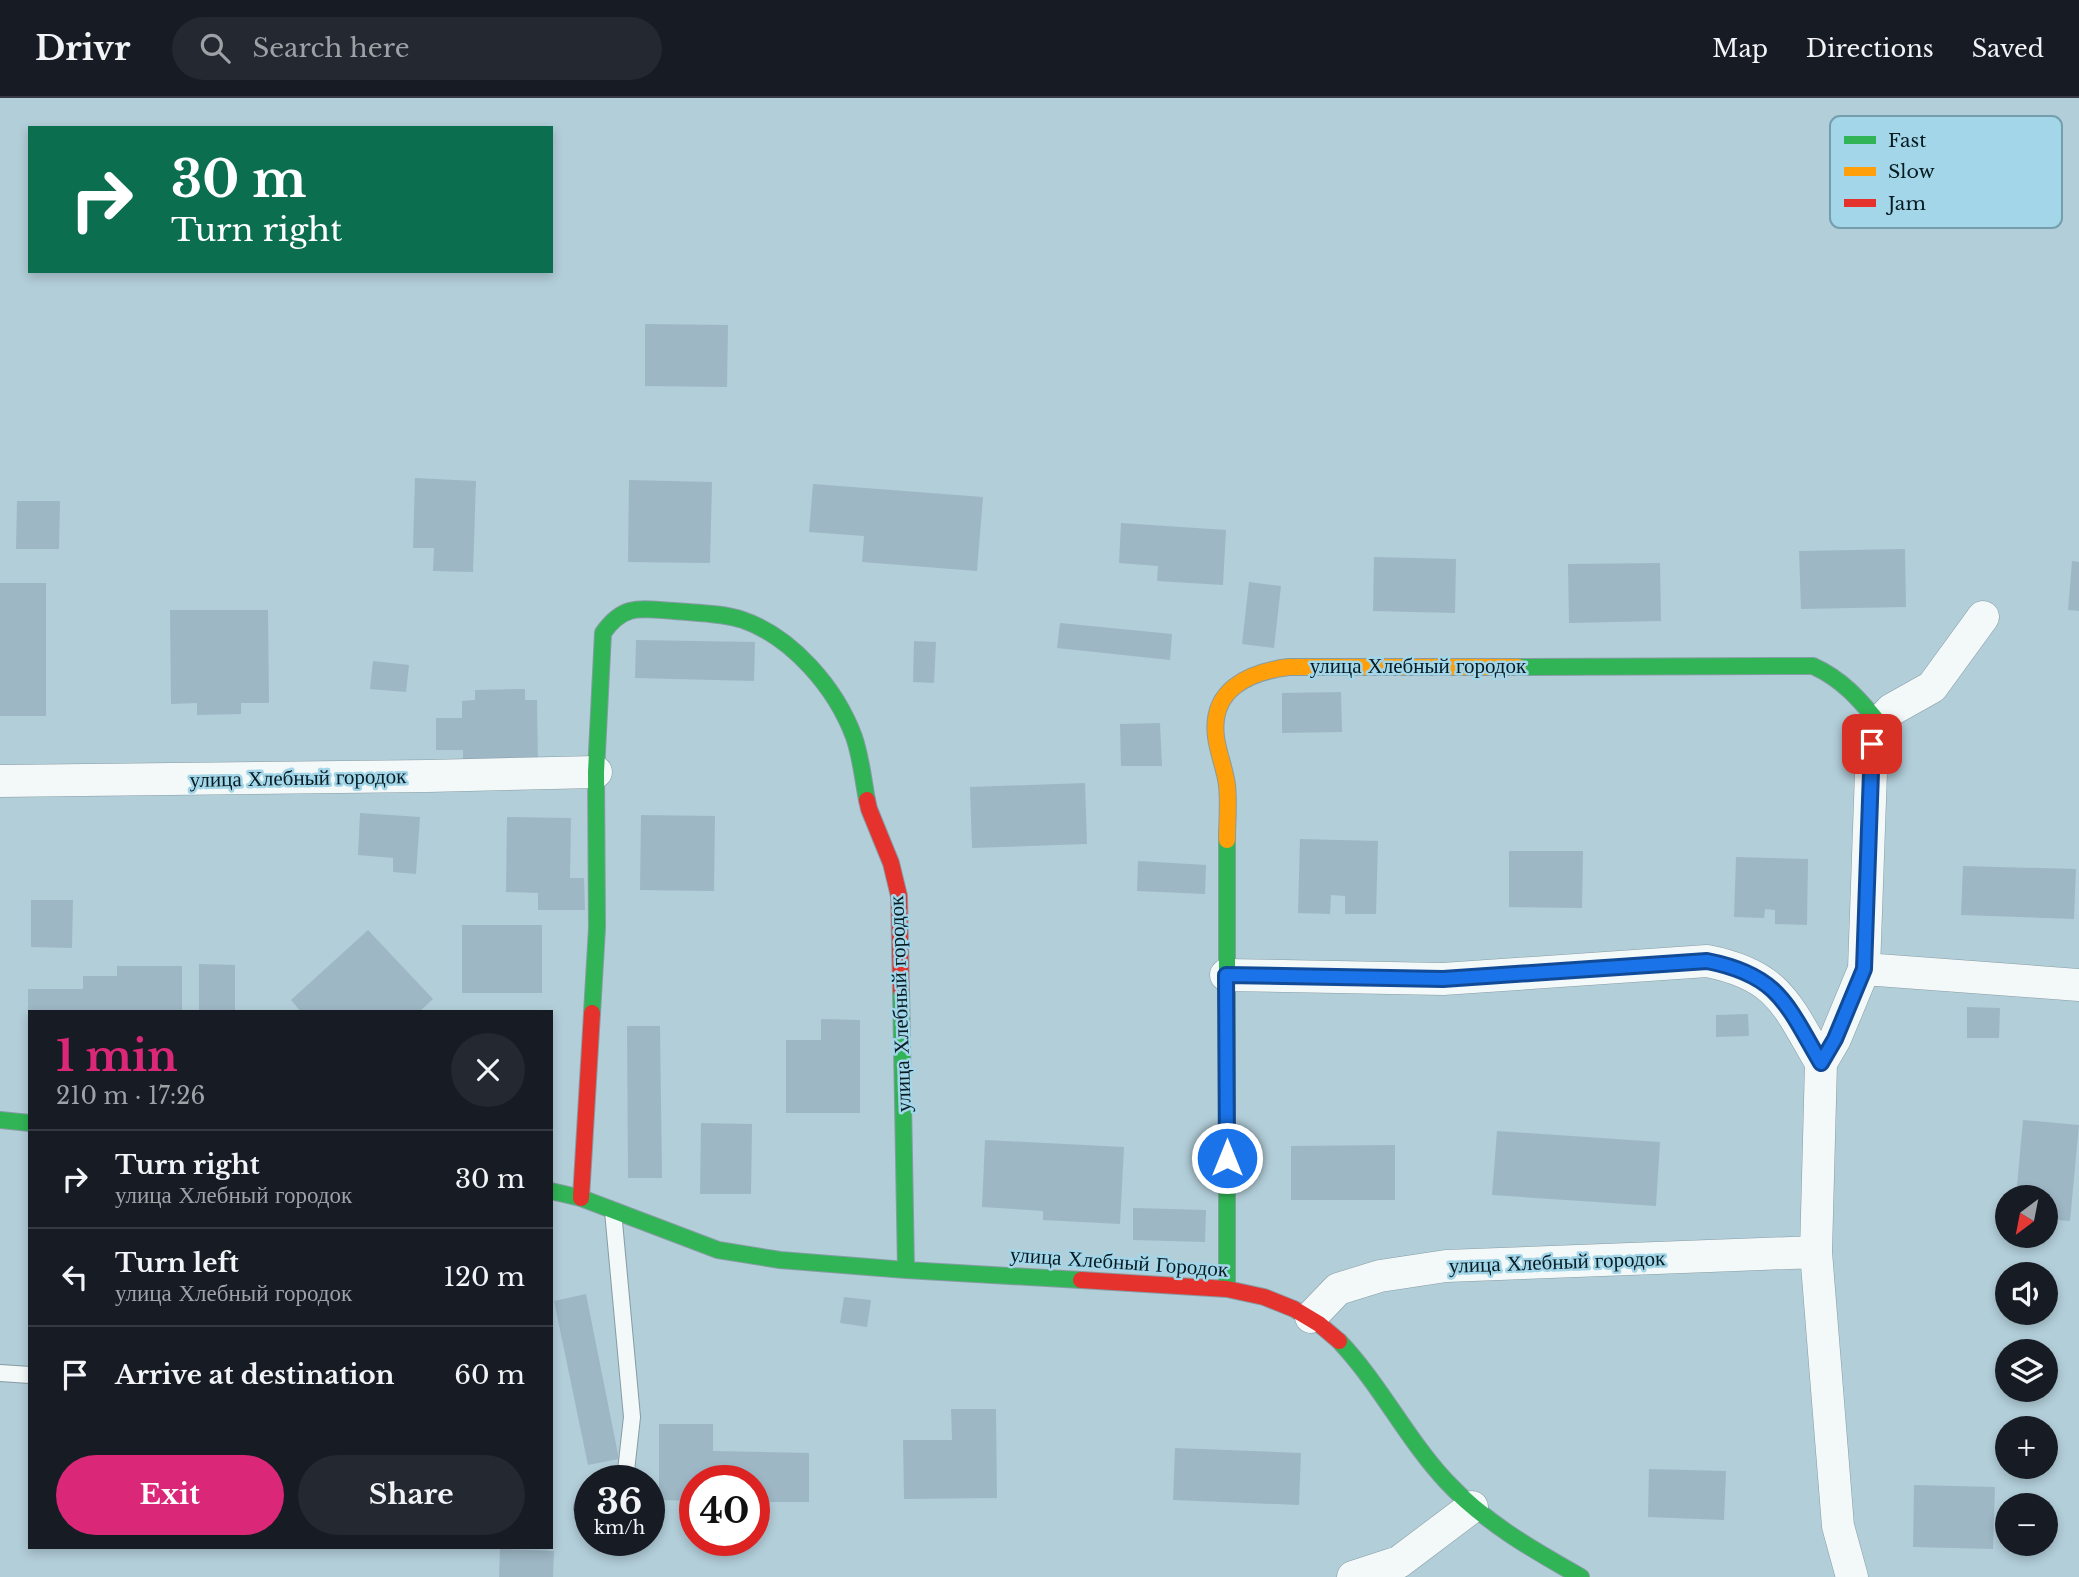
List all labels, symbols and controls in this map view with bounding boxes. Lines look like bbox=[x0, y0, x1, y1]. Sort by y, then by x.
search box bbox=[172, 17, 662, 80]
text: Drivr bbox=[35, 28, 130, 69]
icon: search bbox=[196, 29, 234, 67]
text: Search here bbox=[252, 32, 410, 64]
text: Map bbox=[1712, 34, 1768, 63]
text: Directions bbox=[1806, 34, 1934, 63]
text: Saved bbox=[1972, 34, 2044, 63]
legend bbox=[1830, 116, 2062, 228]
text: Fast bbox=[1888, 129, 1927, 152]
text: 30 m bbox=[171, 149, 306, 210]
icon: right bbox=[56, 154, 147, 245]
text: Slow bbox=[1888, 160, 1935, 183]
text: Jam bbox=[1885, 192, 1926, 215]
text: Turn right bbox=[171, 210, 342, 250]
street label: улица Хлебный городок bbox=[1310, 653, 1527, 679]
pin bbox=[1842, 714, 1902, 774]
icon: arrive bbox=[1853, 725, 1891, 763]
street label: улица Хлебный городок bbox=[190, 763, 407, 793]
street label: улица Хлебный городок bbox=[883, 895, 917, 1113]
text: 1 min bbox=[56, 1030, 178, 1082]
button: close bbox=[451, 1033, 525, 1107]
text: 210 m · 17:26 bbox=[56, 1082, 205, 1110]
position arrow bbox=[1190, 1121, 1264, 1195]
text: Turn right bbox=[115, 1149, 260, 1181]
icon: right bbox=[56, 1160, 94, 1198]
text: 30 m bbox=[455, 1163, 525, 1195]
text: улица Хлебный городок bbox=[115, 1181, 352, 1209]
north arrow bbox=[1995, 1185, 2058, 1248]
map controls bbox=[1995, 1185, 2058, 1556]
street label: улица Хлебный Городок bbox=[1009, 1241, 1230, 1283]
street label: улица Хлебный городок bbox=[1448, 1245, 1666, 1279]
text: Turn left bbox=[115, 1247, 239, 1279]
icon: left bbox=[56, 1258, 94, 1296]
text: 120 m bbox=[443, 1261, 525, 1293]
button: sound bbox=[1995, 1262, 2058, 1325]
text: улица Хлебный городок bbox=[115, 1279, 352, 1307]
button: layers bbox=[1995, 1339, 2058, 1402]
icon: arrive bbox=[56, 1356, 94, 1394]
text: Arrive at destination bbox=[115, 1359, 395, 1391]
text: 60 m bbox=[454, 1359, 525, 1391]
button: + bbox=[1995, 1416, 2058, 1479]
button: Exit bbox=[56, 1455, 284, 1535]
button: Share bbox=[298, 1455, 525, 1535]
speed limit sign: 40 bbox=[679, 1465, 770, 1556]
text: 36 bbox=[597, 1480, 642, 1523]
button: − bbox=[1995, 1493, 2058, 1556]
text: km/h bbox=[594, 1517, 645, 1539]

